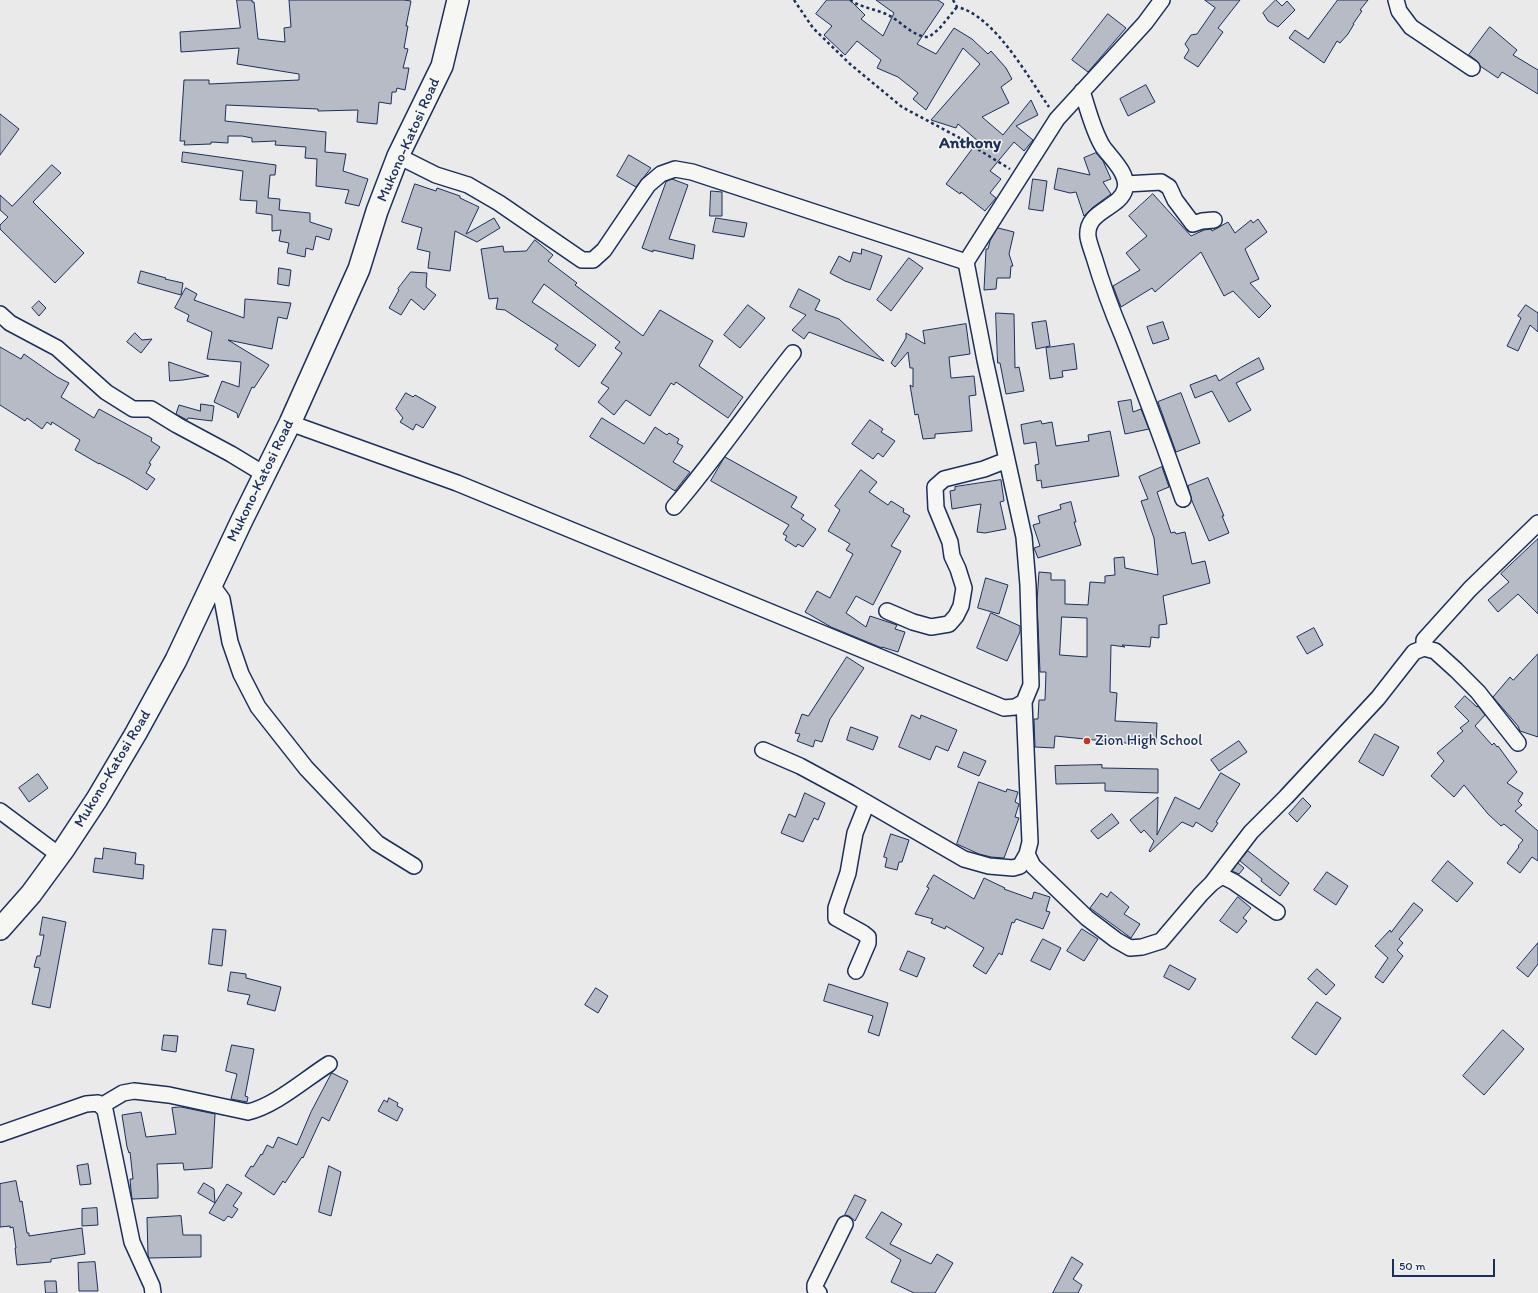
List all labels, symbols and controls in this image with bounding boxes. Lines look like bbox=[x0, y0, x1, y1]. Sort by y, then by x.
street label: Mukono-Katosi Road bbox=[374, 75, 444, 205]
district label: Anthony bbox=[939, 134, 1001, 154]
street label: Mukono-Katosi Road bbox=[224, 417, 298, 545]
street label: Mukono-Katosi Road bbox=[71, 707, 155, 831]
place label: Zion High School bbox=[1095, 732, 1202, 750]
marker: Zion High School bbox=[1082, 736, 1092, 746]
scale bar bbox=[1394, 1251, 1497, 1277]
text: 50 m bbox=[1399, 1259, 1425, 1273]

